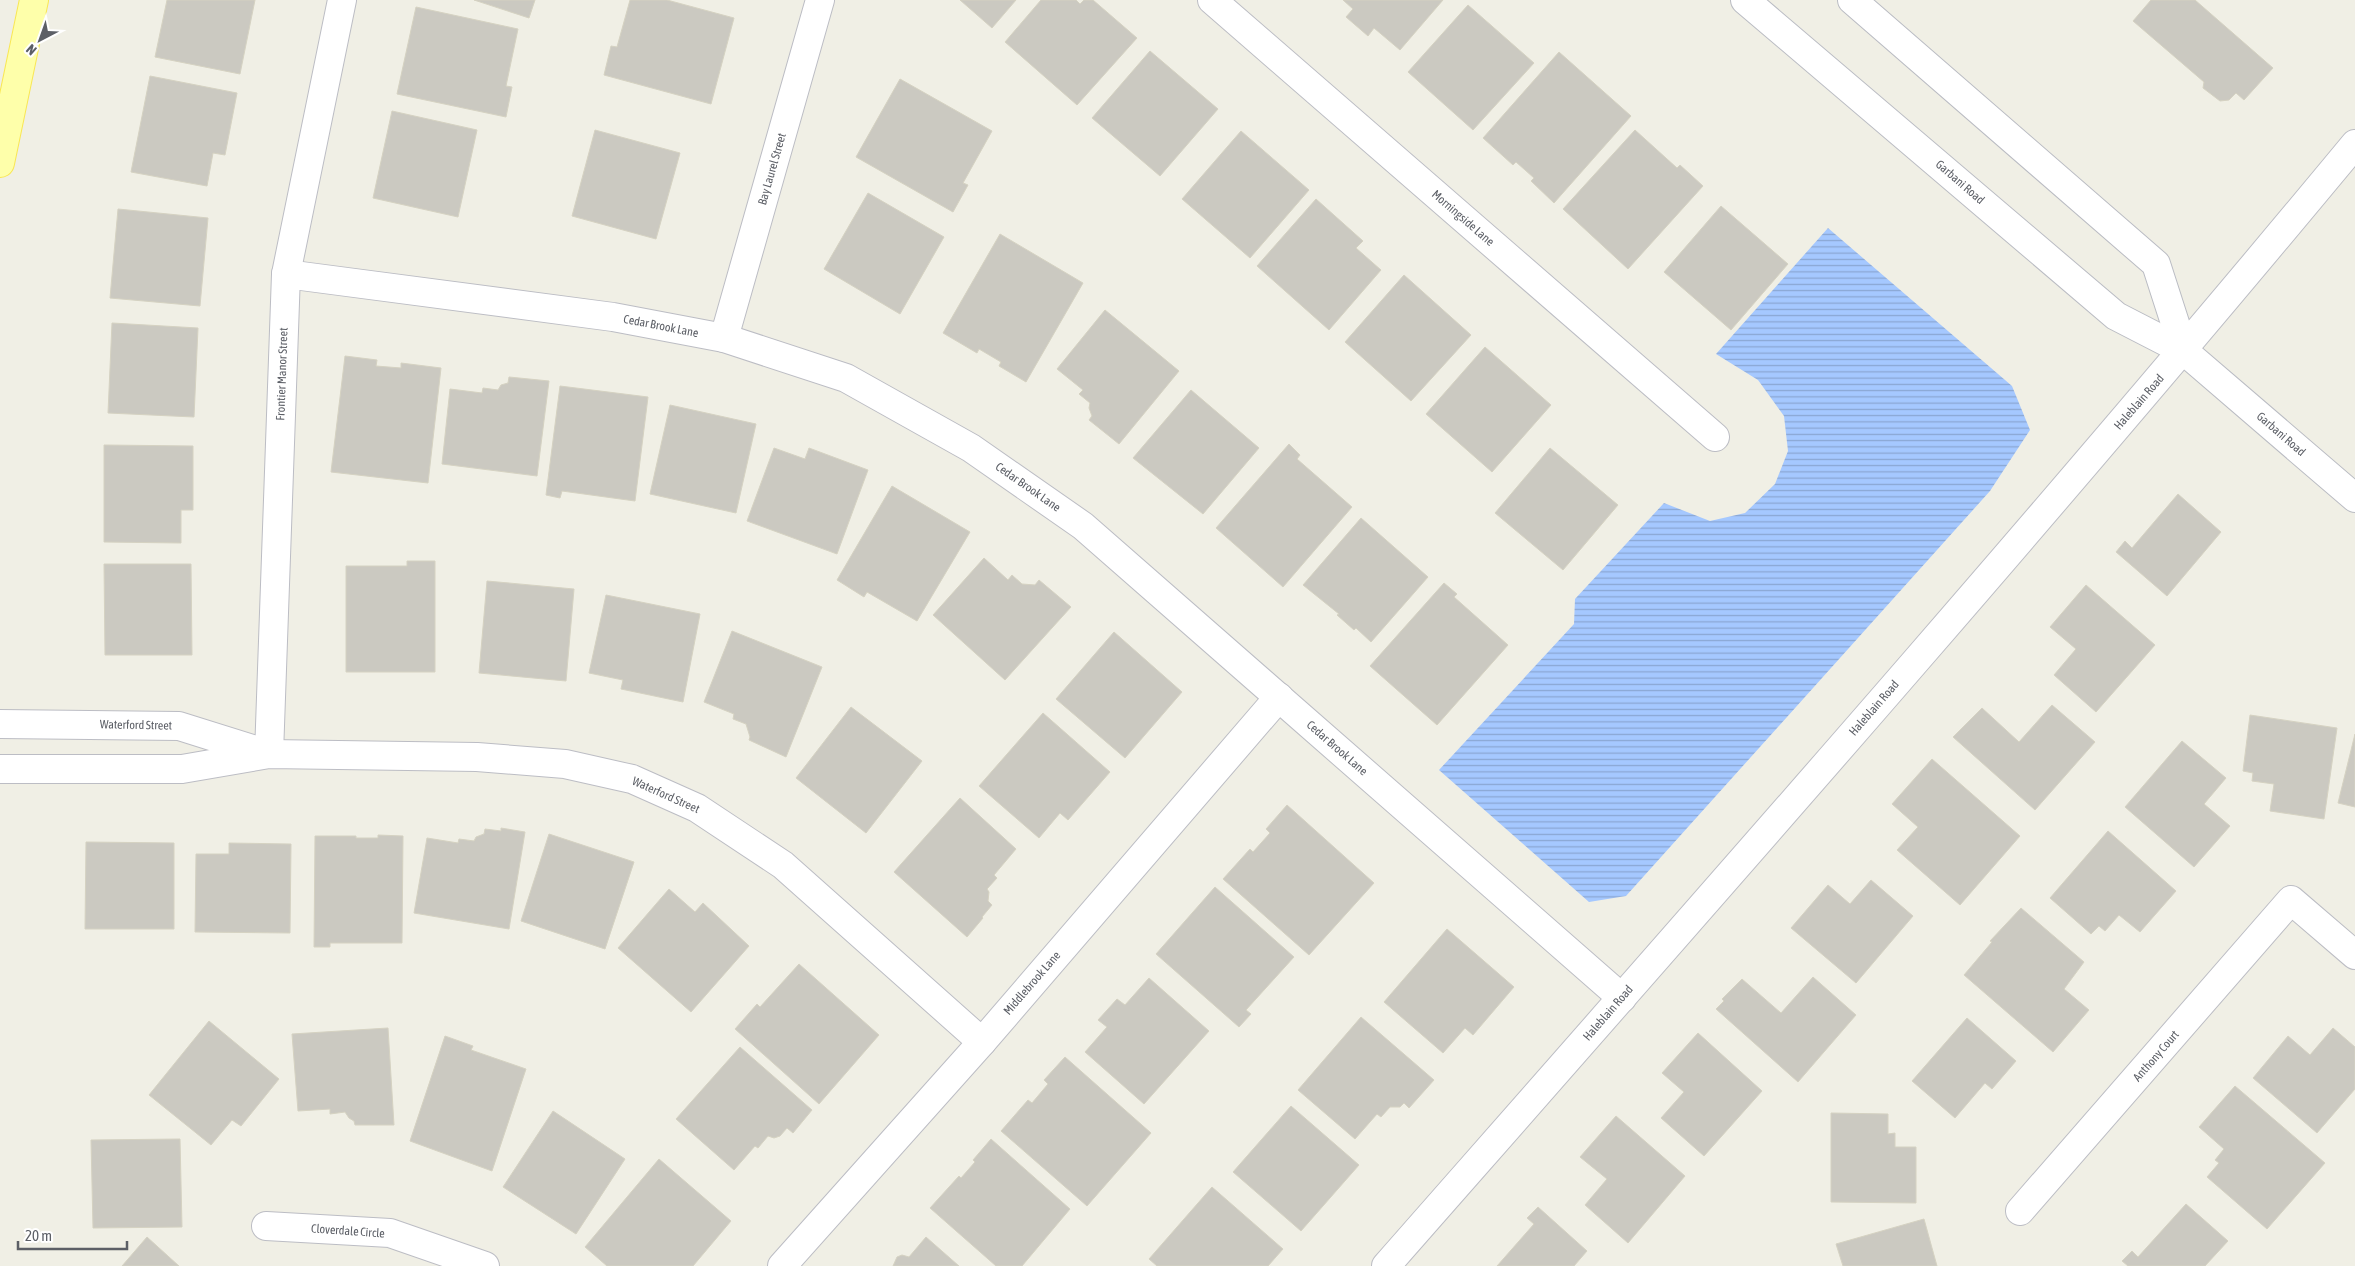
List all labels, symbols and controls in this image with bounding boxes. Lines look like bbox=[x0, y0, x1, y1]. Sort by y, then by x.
north arrow bbox=[15, 15, 65, 65]
text: N bbox=[23, 41, 40, 59]
street label: Bay Laurel Street bbox=[755, 131, 789, 207]
street label: Garbani Road bbox=[1933, 157, 1987, 207]
street label: Morningside Lane bbox=[1429, 187, 1497, 249]
street label: Cedar Brook Lane bbox=[622, 312, 700, 340]
street label: Frontier Manor Street bbox=[273, 327, 291, 421]
street label: Haleblain Road bbox=[2111, 372, 2167, 432]
street label: Garbani Road bbox=[2254, 409, 2308, 459]
street label: Cedar Brook Lane bbox=[993, 459, 1063, 515]
street label: Haleblain Road bbox=[1846, 678, 1902, 738]
street label: Waterford Street bbox=[100, 717, 173, 733]
street label: Cedar Brook Lane bbox=[1304, 718, 1370, 778]
street label: Waterford Street bbox=[630, 774, 702, 816]
street label: Middlebrook Lane bbox=[1001, 948, 1063, 1018]
street label: Haleblain Road bbox=[1580, 983, 1636, 1043]
street label: Anthony Court bbox=[2130, 1027, 2182, 1084]
scale bar bbox=[18, 1218, 126, 1250]
street label: Cloverdale Circle bbox=[311, 1221, 385, 1241]
text: 20 m bbox=[25, 1227, 52, 1244]

